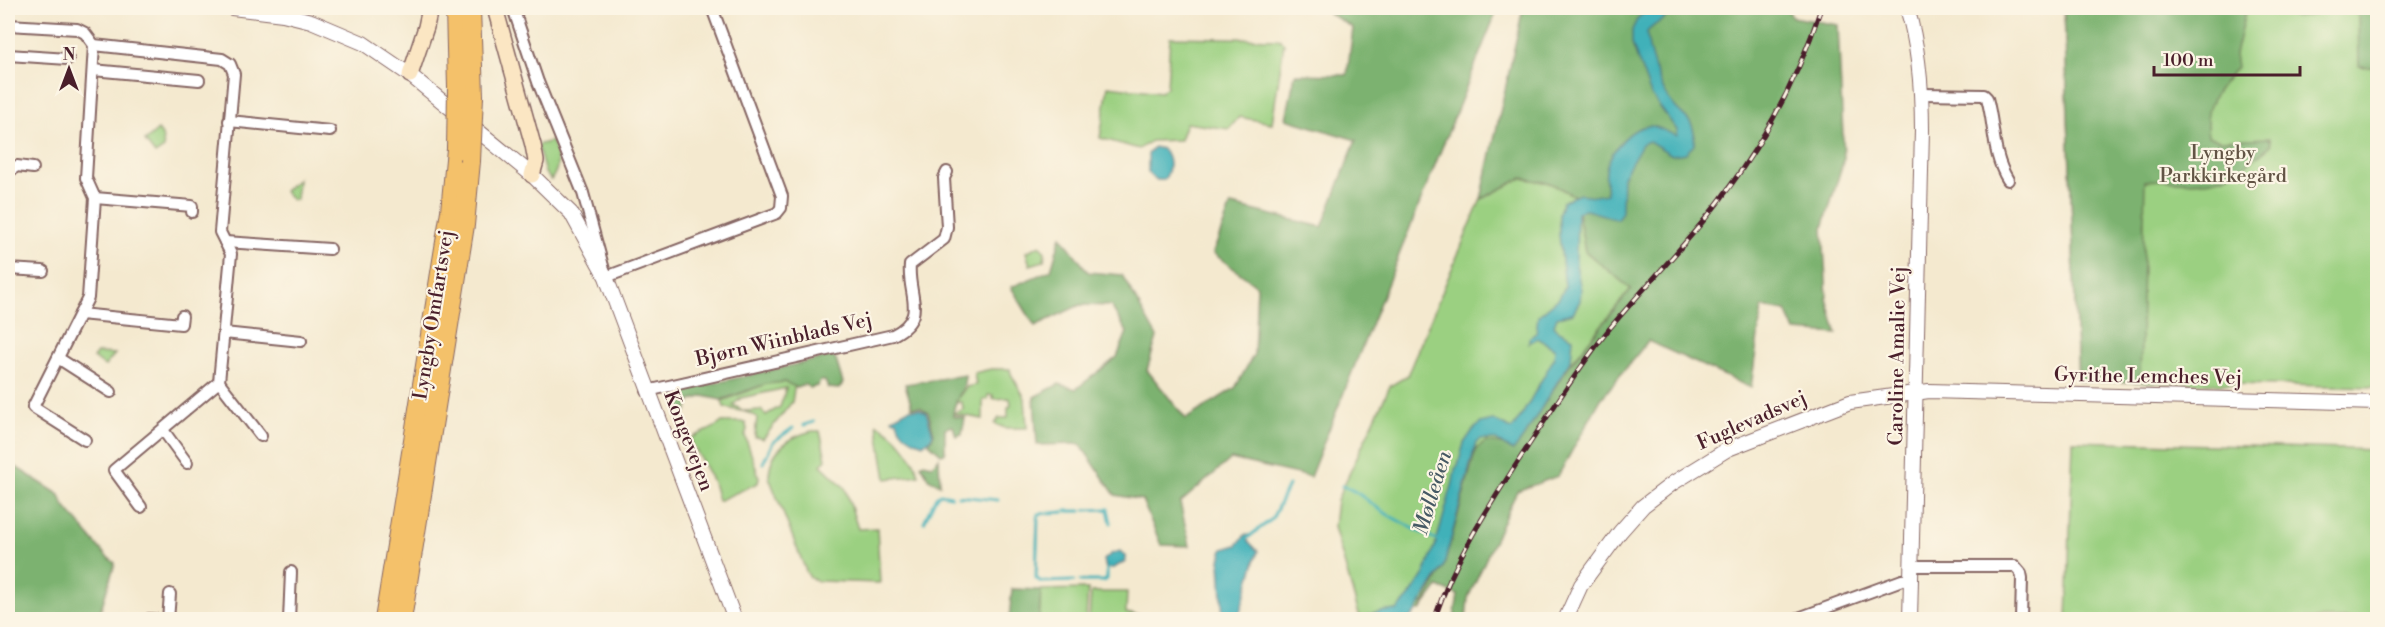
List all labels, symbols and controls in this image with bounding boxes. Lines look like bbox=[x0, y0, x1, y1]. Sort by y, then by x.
north arrow bbox=[39, 39, 99, 99]
scale bar bbox=[2154, 39, 2300, 77]
text: N bbox=[63, 45, 76, 65]
text: 100 m bbox=[2163, 49, 2214, 72]
park label: Lyngby Parkkirkegård bbox=[2159, 141, 2288, 189]
street label: Lyngby Omfartsvej bbox=[408, 228, 460, 402]
street label: Caroline Amalie Vej bbox=[1884, 266, 1912, 446]
street label: Bjørn Wiinblads Vej bbox=[692, 308, 875, 373]
street label: Gyrithe Lemches Vej bbox=[2054, 363, 2242, 391]
street label: Fuglevadsvej bbox=[1693, 386, 1811, 456]
street label: Kongevejen bbox=[657, 387, 719, 495]
water label: Mølleåen bbox=[1408, 448, 1458, 538]

